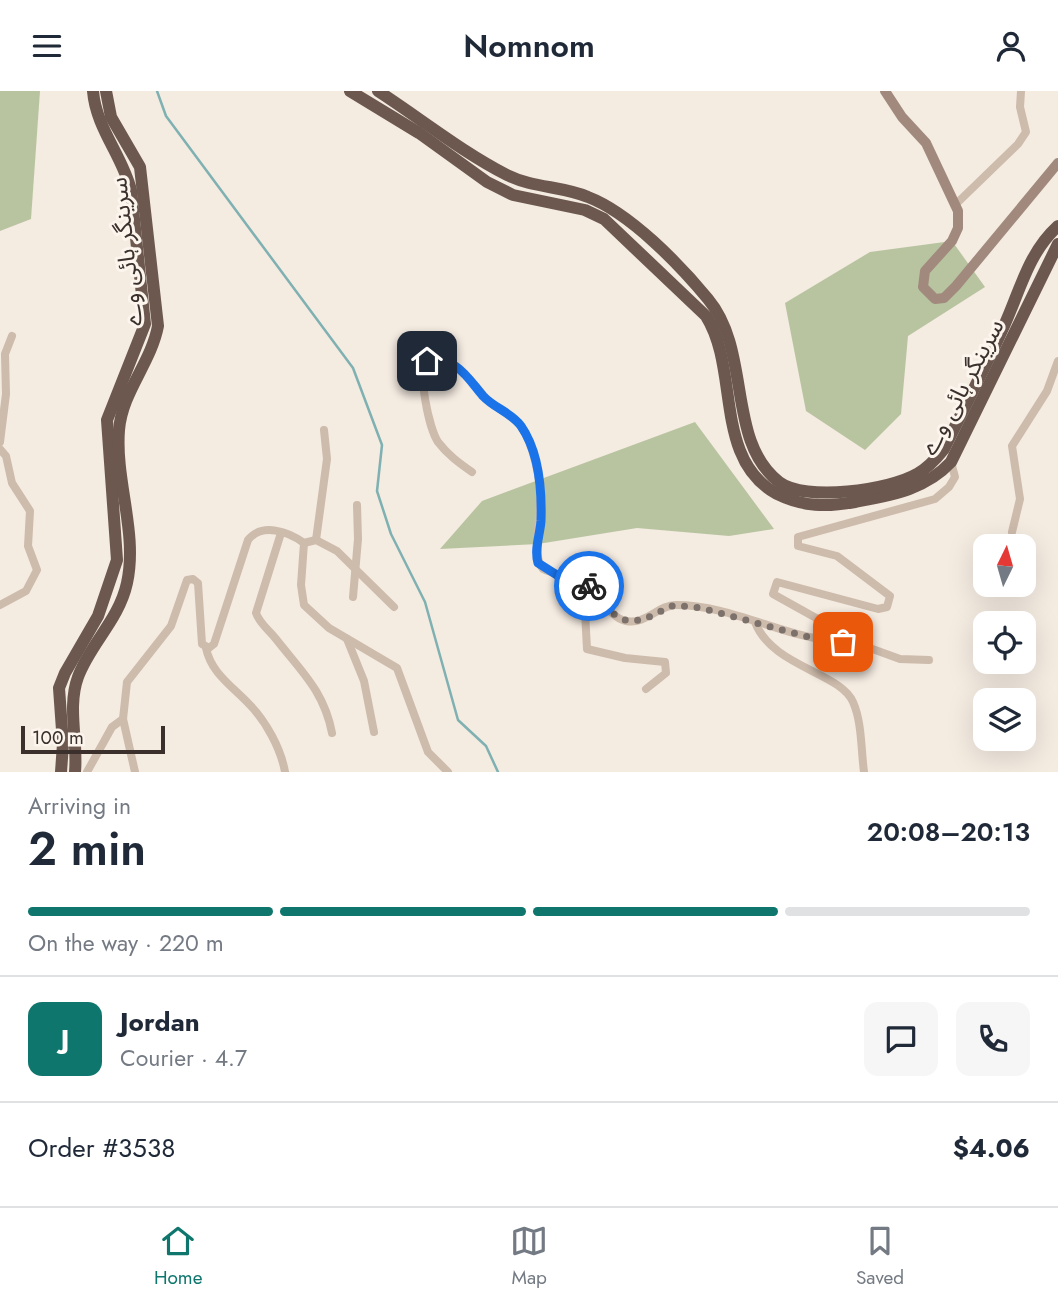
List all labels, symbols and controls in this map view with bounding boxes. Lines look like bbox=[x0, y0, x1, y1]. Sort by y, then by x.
text: Nomnom bbox=[463, 23, 595, 69]
icon: menu bbox=[28, 27, 66, 65]
icon: person bbox=[992, 27, 1030, 65]
street label: سرینگر ہائی وے bbox=[100, 176, 151, 328]
street label: سرینگر ہائی وے bbox=[911, 312, 1012, 461]
pin bbox=[397, 331, 457, 391]
icon: home bbox=[408, 342, 446, 380]
north arrow bbox=[973, 534, 1036, 597]
map controls bbox=[973, 534, 1036, 751]
courier bbox=[554, 551, 624, 621]
icon: bike bbox=[570, 567, 608, 605]
button: locate bbox=[973, 611, 1036, 674]
pin bbox=[813, 612, 873, 672]
icon: bag bbox=[824, 623, 862, 661]
button: layers bbox=[973, 688, 1036, 751]
scale bar bbox=[21, 723, 164, 755]
text: 100 m bbox=[32, 724, 84, 751]
text: Arriving in bbox=[28, 789, 131, 823]
text: 20:08–20:13 bbox=[867, 813, 1030, 851]
text: 2 min bbox=[28, 816, 146, 882]
text: On the way · 220 m bbox=[28, 926, 224, 960]
button: chat bbox=[864, 1002, 938, 1076]
button: phone bbox=[956, 1002, 1030, 1076]
text: Jordan bbox=[120, 1003, 200, 1041]
text: J bbox=[61, 1020, 69, 1058]
text: Courier · 4.7 bbox=[120, 1041, 247, 1075]
text: Order #3538 bbox=[28, 1129, 175, 1167]
text: $4.06 bbox=[953, 1129, 1030, 1167]
tab: Home bbox=[154, 1222, 202, 1291]
tab: Map bbox=[510, 1222, 548, 1291]
tab: Saved bbox=[856, 1222, 904, 1291]

